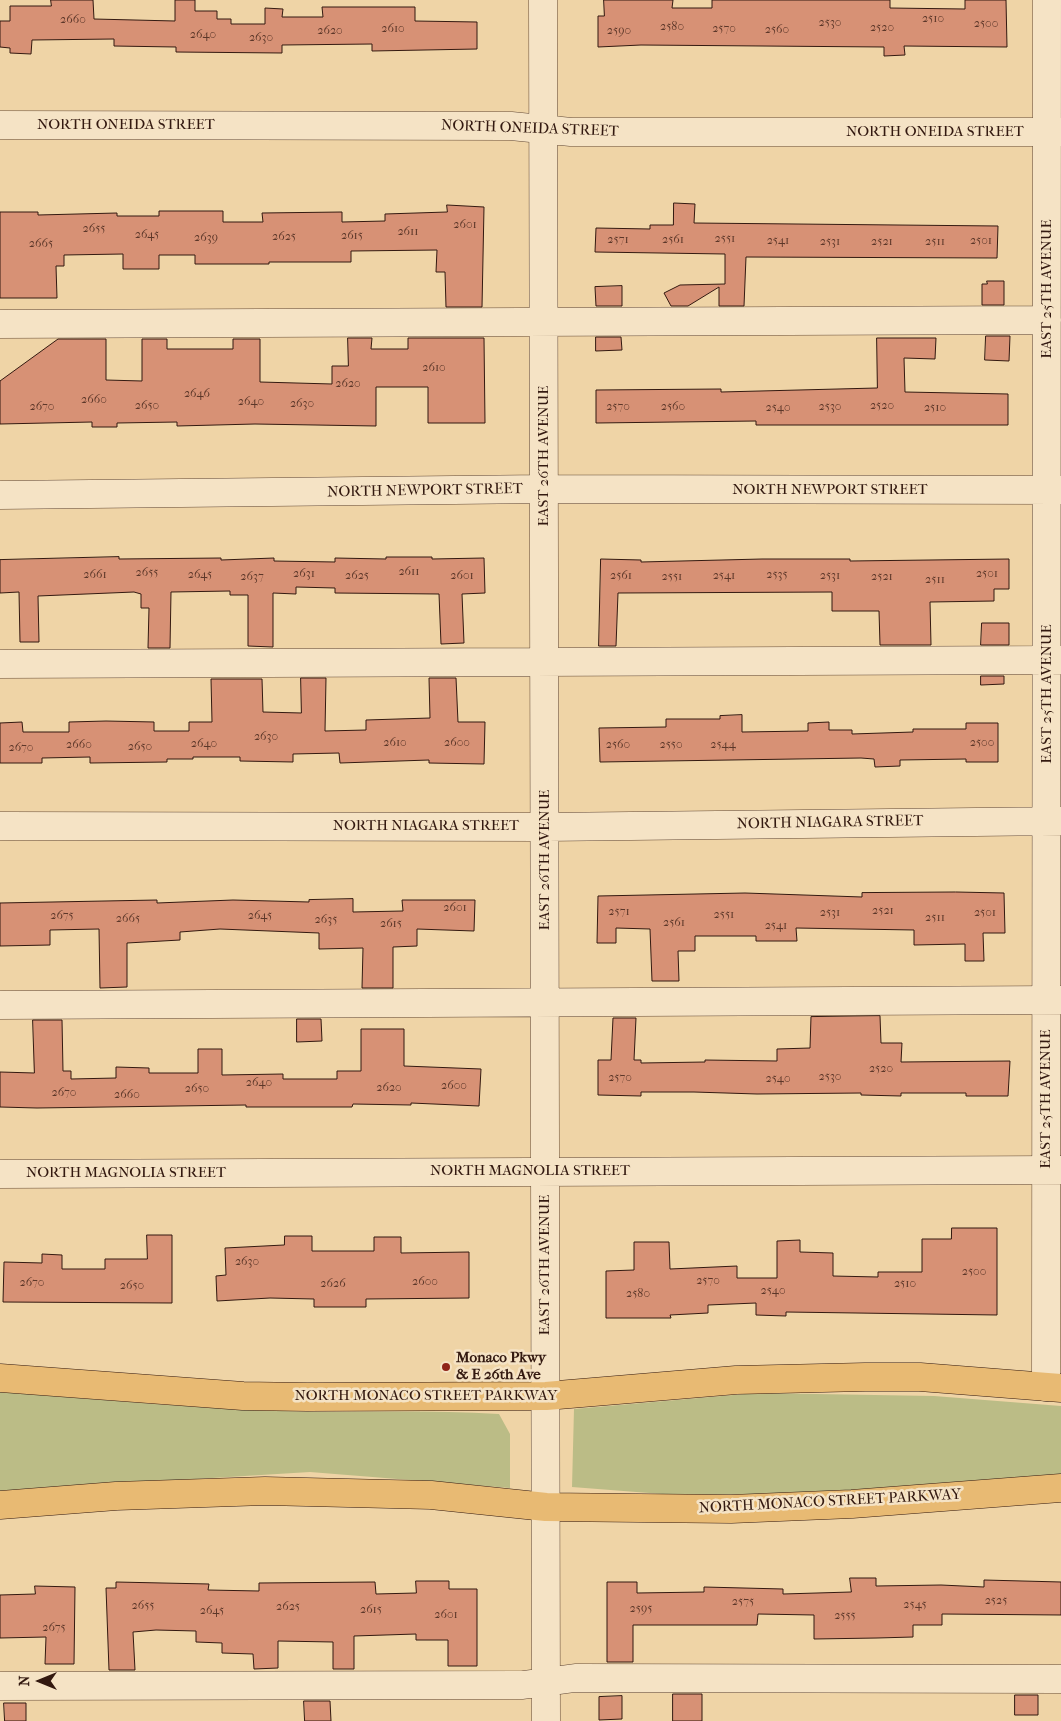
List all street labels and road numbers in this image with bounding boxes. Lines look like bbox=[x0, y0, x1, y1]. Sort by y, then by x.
street label: NORTH ONEIDA STREET bbox=[37, 116, 215, 134]
street label: NORTH ONEIDA STREET bbox=[441, 117, 619, 141]
street label: NORTH ONEIDA STREET bbox=[846, 123, 1024, 141]
street label: EAST 25TH AVENUE bbox=[1038, 219, 1056, 359]
street label: EAST 26TH AVENUE bbox=[535, 386, 553, 526]
street label: NORTH NEWPORT STREET bbox=[327, 480, 523, 502]
street label: NORTH NEWPORT STREET bbox=[732, 481, 928, 499]
street label: EAST 25TH AVENUE bbox=[1038, 624, 1056, 764]
street label: EAST 26TH AVENUE bbox=[536, 790, 554, 930]
street label: NORTH NIAGARA STREET bbox=[737, 812, 923, 834]
street label: NORTH NIAGARA STREET bbox=[333, 817, 519, 835]
street label: EAST 25TH AVENUE bbox=[1037, 1029, 1055, 1169]
street label: NORTH MAGNOLIA STREET bbox=[430, 1162, 630, 1180]
street label: NORTH MAGNOLIA STREET bbox=[26, 1164, 226, 1182]
street label: EAST 26TH AVENUE bbox=[536, 1195, 554, 1335]
street label: NORTH MONACO STREET PARKWAY bbox=[295, 1387, 557, 1405]
street label: NORTH MONACO STREET PARKWAY bbox=[698, 1486, 962, 1518]

